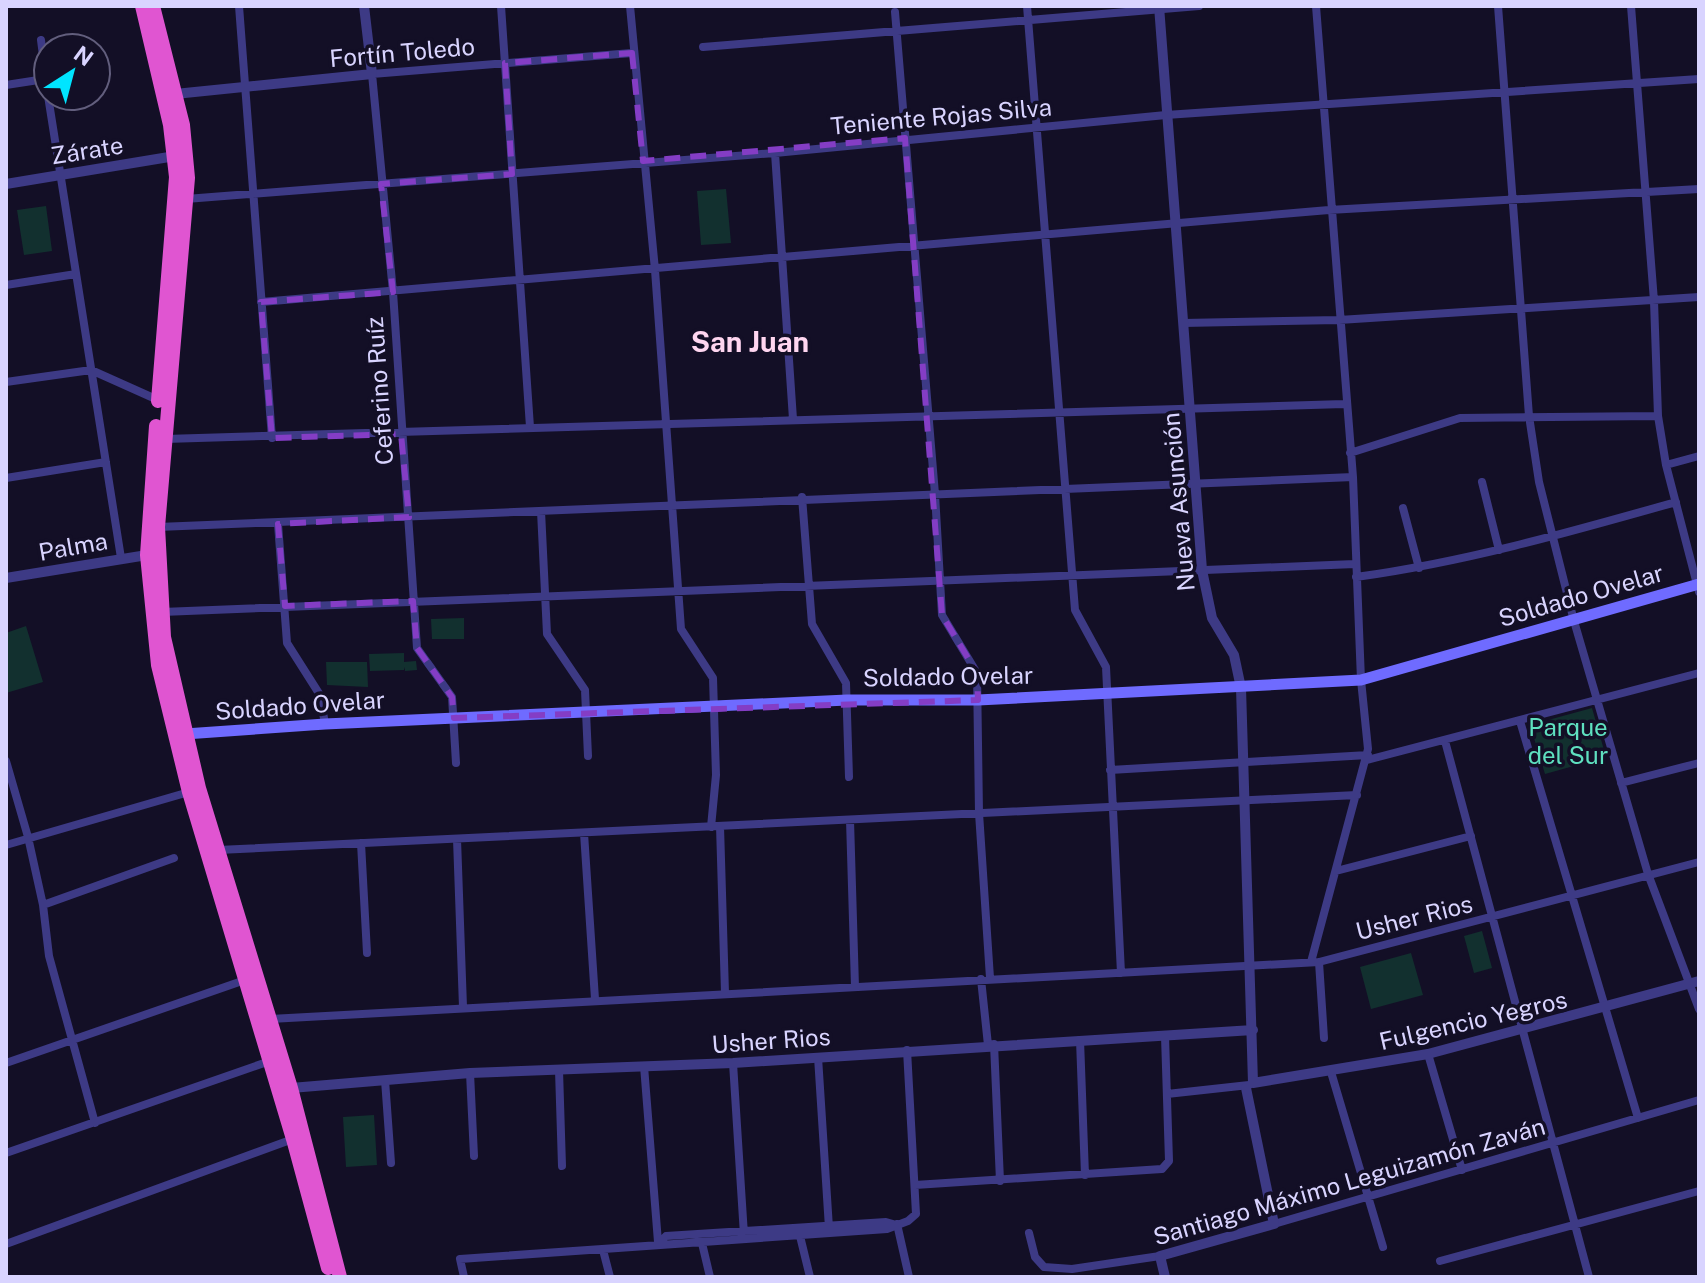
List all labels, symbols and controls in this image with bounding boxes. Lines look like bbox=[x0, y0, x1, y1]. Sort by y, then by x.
north arrow bbox=[32, 32, 112, 112]
street label: Fortín Toledo bbox=[328, 32, 476, 72]
text: N bbox=[69, 40, 98, 71]
street label: Teniente Rojas Silva bbox=[829, 92, 1053, 140]
street label: Zárate bbox=[49, 130, 125, 170]
street label: Ceferino Ruíz bbox=[360, 316, 398, 466]
district label: San Juan bbox=[691, 325, 809, 358]
street label: Nueva Asunción bbox=[1156, 411, 1200, 593]
street label: Palma bbox=[36, 526, 110, 566]
street label: Soldado Ovelar bbox=[1495, 558, 1667, 632]
street label: Soldado Ovelar bbox=[863, 661, 1033, 691]
street label: Soldado Ovelar bbox=[214, 685, 386, 725]
park label: Parque del Sur bbox=[1528, 713, 1608, 769]
street label: Usher Rios bbox=[1353, 889, 1475, 945]
street label: Fulgencio Yegros bbox=[1376, 985, 1570, 1055]
street label: Usher Rios bbox=[711, 1022, 831, 1058]
street label: Santiago Máximo Leguizamón Zaván bbox=[1150, 1112, 1548, 1250]

